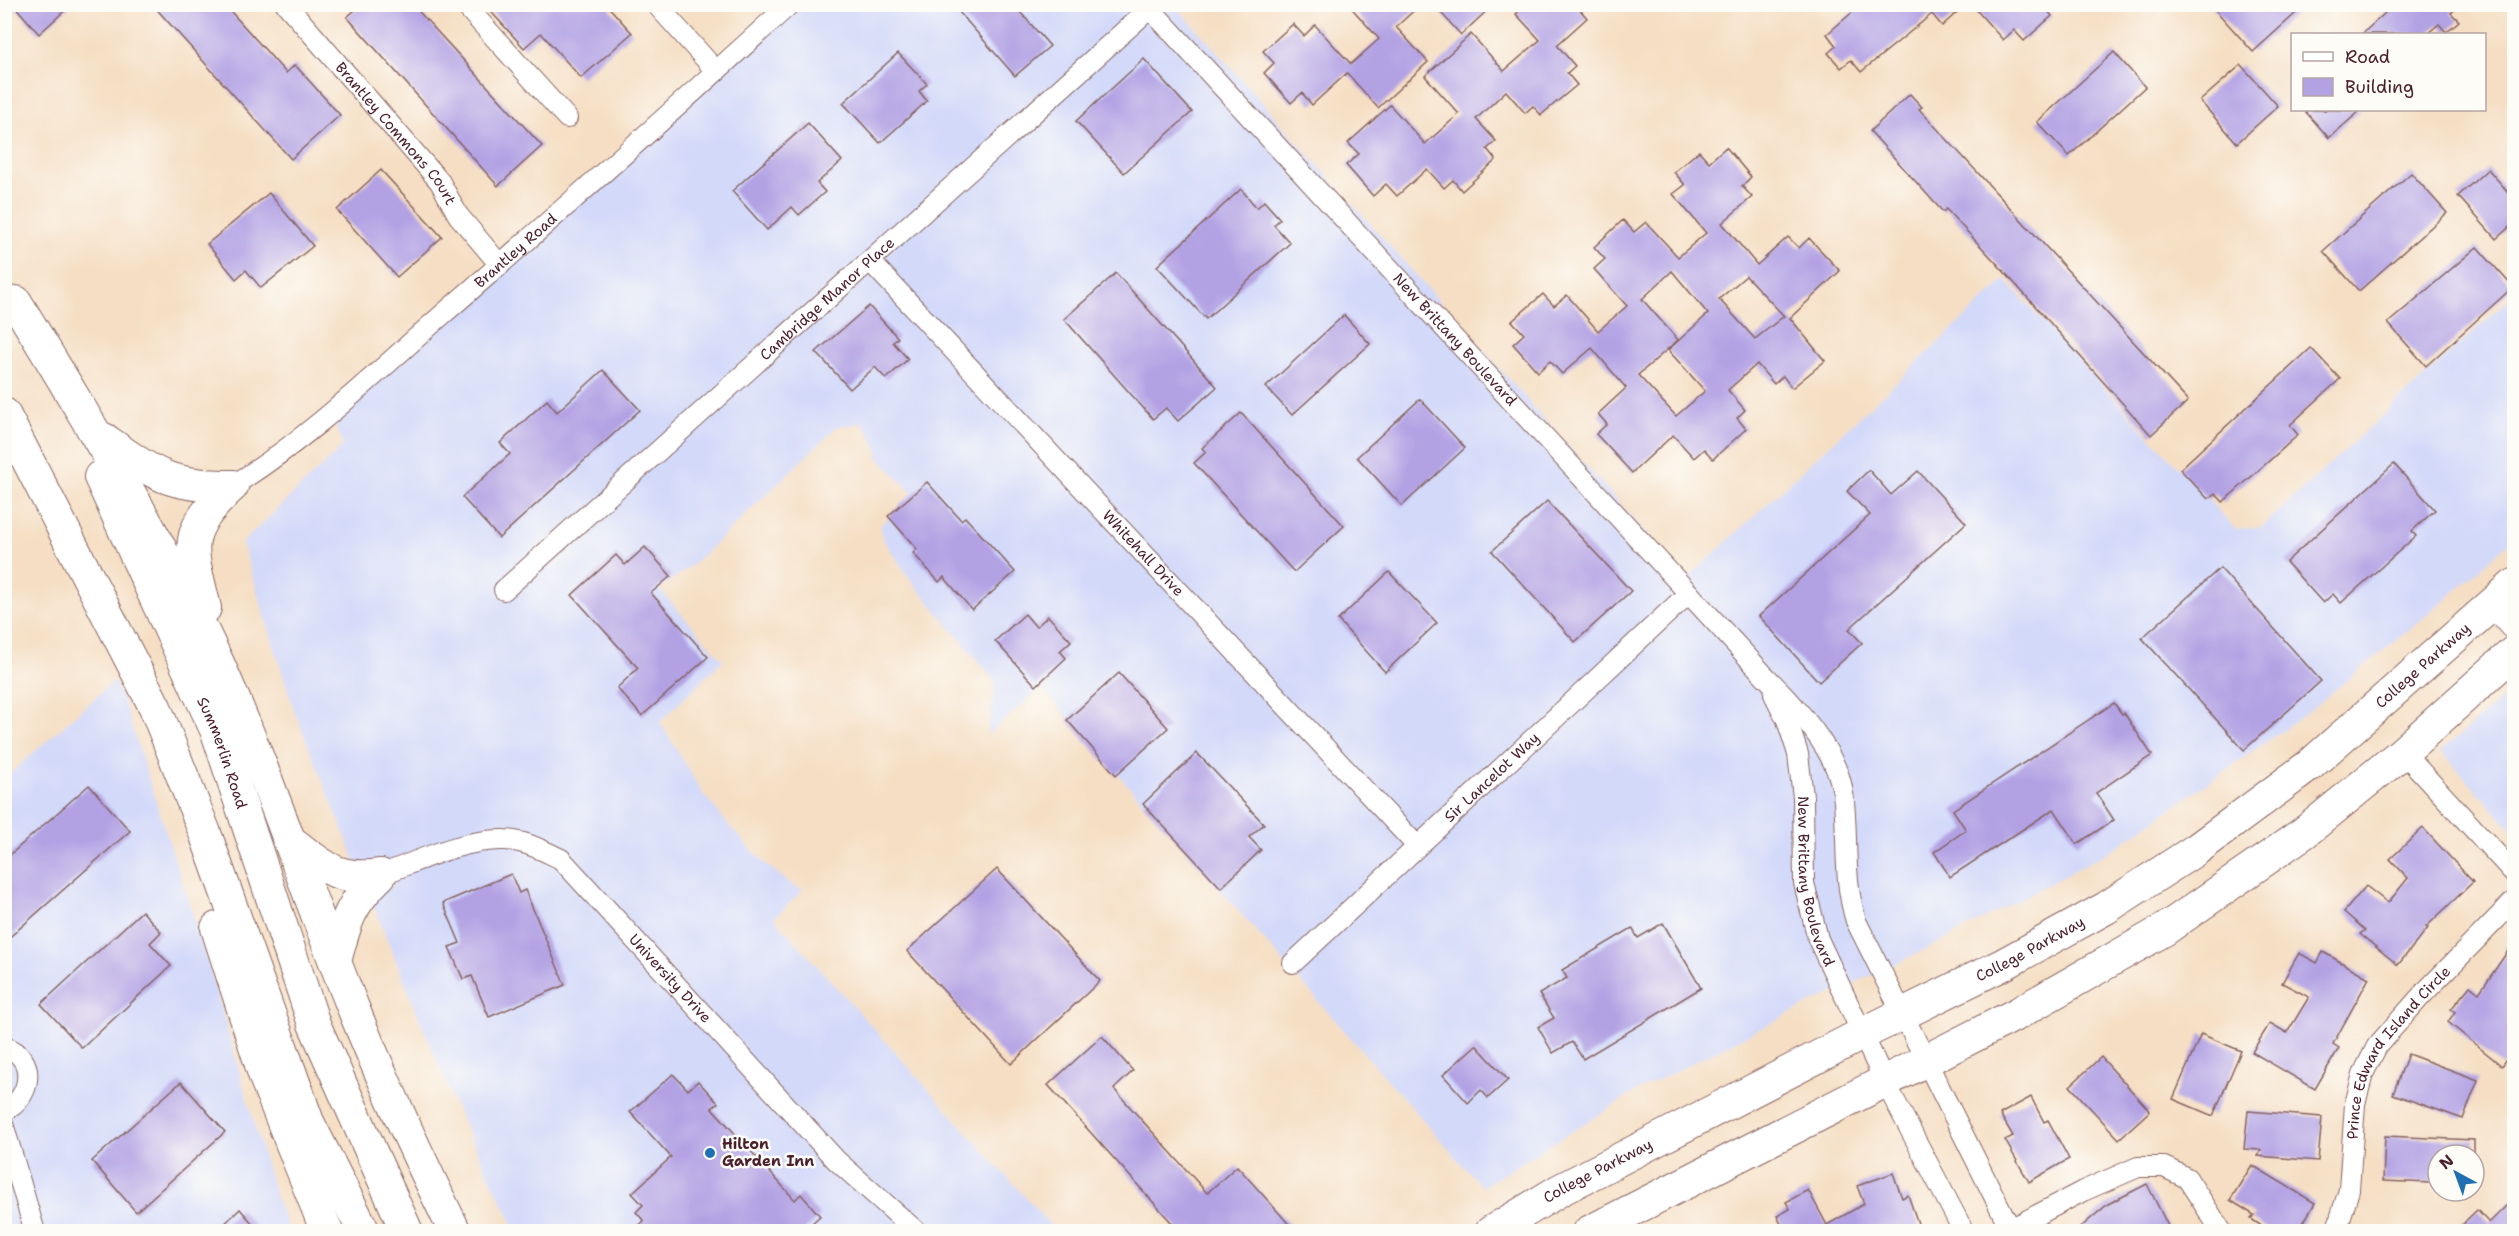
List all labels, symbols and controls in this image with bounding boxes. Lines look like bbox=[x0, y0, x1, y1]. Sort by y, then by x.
legend bbox=[2291, 33, 2486, 111]
text: Road bbox=[2345, 45, 2390, 69]
street label: Brantley Commons Court bbox=[331, 58, 461, 209]
text: Building bbox=[2345, 75, 2414, 99]
street label: Brantley Road bbox=[470, 209, 562, 292]
street label: Cambridge Manor Place bbox=[755, 233, 899, 365]
street label: New Brittany Boulevard bbox=[1389, 269, 1522, 411]
street label: Whitehall Drive bbox=[1098, 506, 1189, 601]
street label: College Parkway bbox=[2371, 618, 2475, 713]
street label: Summerlin Road bbox=[192, 694, 252, 812]
street label: Sir Lancelot Way bbox=[1440, 728, 1544, 827]
street label: New Brittany Boulevard bbox=[1793, 796, 1840, 970]
street label: College Parkway bbox=[1972, 912, 2088, 986]
street label: University Drive bbox=[624, 930, 716, 1027]
street label: Prince Edward Island Circle bbox=[2343, 962, 2455, 1140]
place label: Hilton Garden Inn bbox=[722, 1134, 814, 1171]
street label: College Parkway bbox=[1539, 1134, 1656, 1208]
north arrow bbox=[2426, 1143, 2486, 1203]
marker: Hilton Garden Inn bbox=[703, 1146, 717, 1160]
text: N bbox=[2435, 1150, 2458, 1174]

